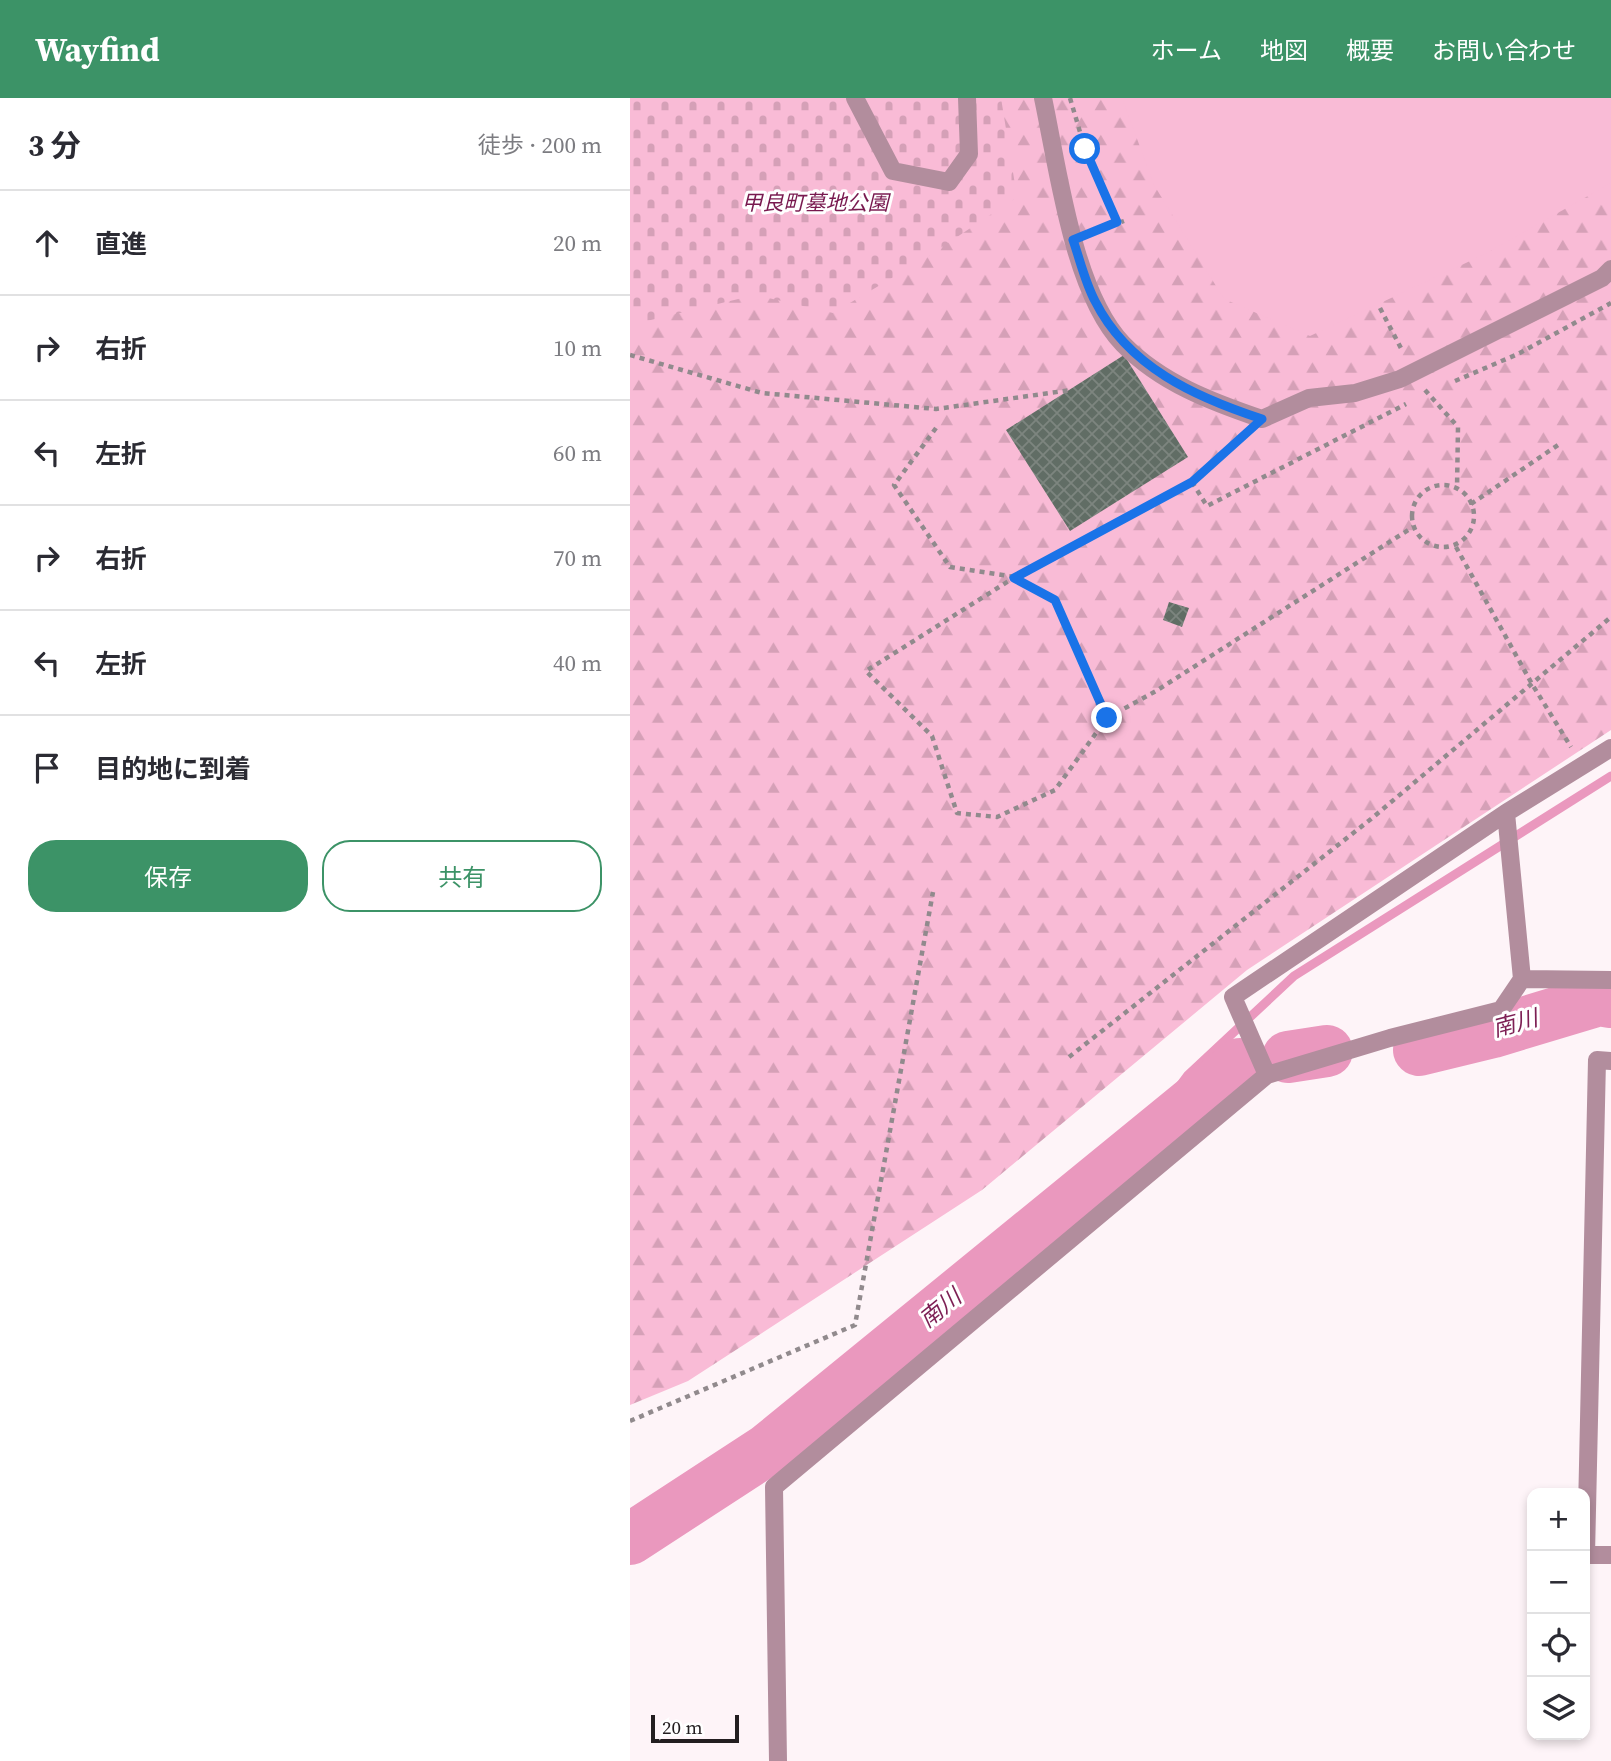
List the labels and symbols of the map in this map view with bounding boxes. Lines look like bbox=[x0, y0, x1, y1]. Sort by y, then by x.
route start bbox=[1069, 133, 1100, 164]
park label: 甲良町墓地公園 bbox=[742, 188, 891, 217]
route end bbox=[1091, 702, 1122, 733]
water label: 南川 bbox=[1489, 1001, 1544, 1044]
water label: 南川 bbox=[912, 1279, 970, 1335]
scale bar bbox=[651, 1712, 738, 1744]

